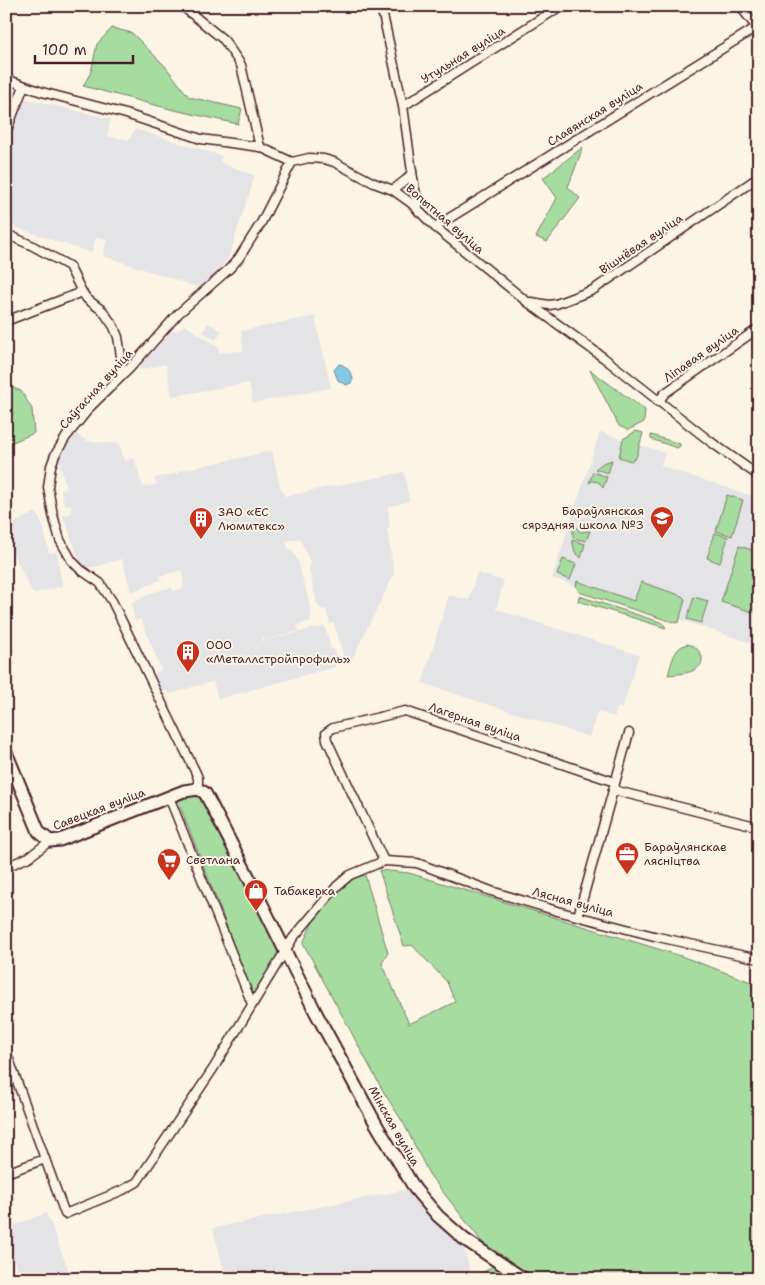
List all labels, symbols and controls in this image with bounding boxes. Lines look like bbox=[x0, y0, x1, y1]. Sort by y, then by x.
street label: Утульная вуліца bbox=[418, 22, 508, 87]
scale bar bbox=[35, 32, 132, 64]
text: 100 m bbox=[42, 40, 87, 60]
street label: Славянская вуліца bbox=[544, 78, 646, 150]
street label: Вопытная вуліца bbox=[402, 181, 488, 258]
street label: Вішнёвая вуліца bbox=[596, 210, 686, 278]
street label: Ліпавая вуліца bbox=[660, 322, 742, 386]
street label: Саўгасная вуліца bbox=[56, 345, 137, 432]
place label: Бараўлянская сярэдняя школа №3 bbox=[522, 503, 644, 533]
place label: ЗАО «ЕС Люмитекс» bbox=[218, 504, 285, 534]
school or university icon: Бараўлянская сярэдняя школа №3 bbox=[649, 505, 675, 539]
building icon: ЗАО «ЕС Люмитекс» bbox=[188, 506, 214, 540]
place label: ООО «Металлстройпрофиль» bbox=[206, 637, 351, 667]
building icon: ООО «Металлстройпрофиль» bbox=[175, 639, 201, 673]
street label: Лагерная вуліца bbox=[427, 699, 524, 745]
street label: Савецкая вуліца bbox=[51, 784, 148, 834]
place label: Бараўлянскае лясніцтва bbox=[644, 839, 727, 869]
office icon: Бараўлянскае лясніцтва bbox=[614, 841, 640, 875]
supermarket icon: Светлана bbox=[156, 847, 182, 881]
place label: Светлана bbox=[186, 852, 241, 868]
shop icon: Табакерка bbox=[243, 878, 269, 912]
place label: Табакерка bbox=[274, 883, 336, 899]
street label: Лясная вуліца bbox=[531, 883, 616, 921]
street label: Мінская вуліца bbox=[365, 1083, 424, 1170]

